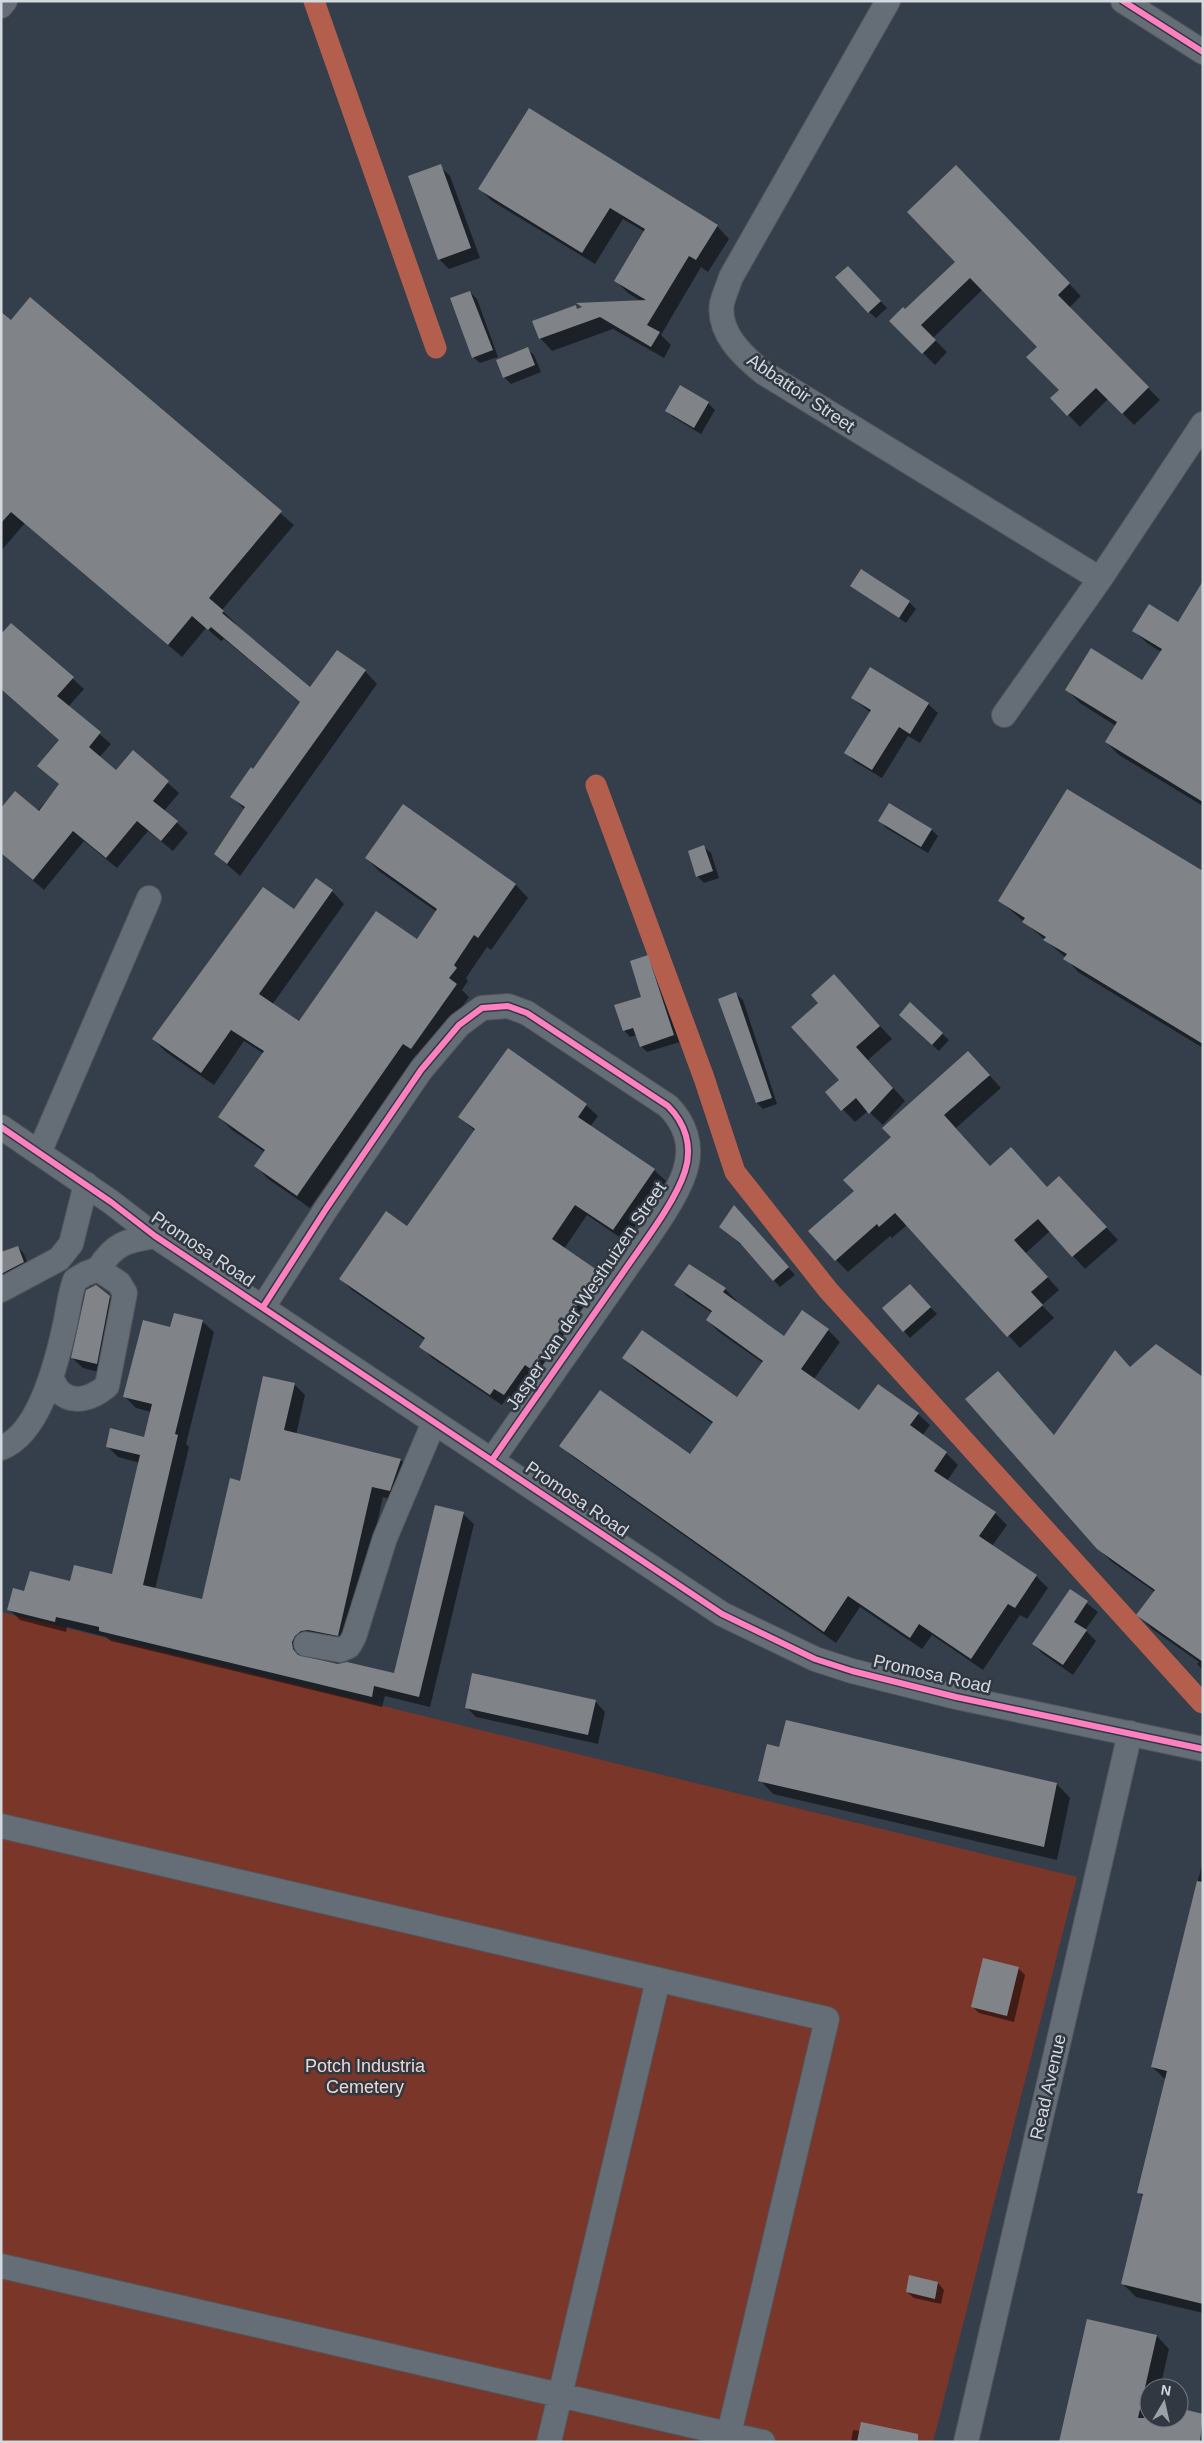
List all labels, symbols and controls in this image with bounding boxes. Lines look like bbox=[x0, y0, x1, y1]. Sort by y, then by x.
street label: Abbattoir Street bbox=[744, 350, 858, 436]
street label: Jasper van der Westhuizen Street bbox=[502, 1178, 670, 1414]
street label: Promosa Road bbox=[148, 1207, 258, 1291]
street label: Promosa Road bbox=[522, 1457, 632, 1541]
street label: Promosa Road bbox=[871, 1651, 993, 1697]
street label: Read Avenue bbox=[1026, 2032, 1070, 2142]
park label: Potch Industria Cemetery bbox=[305, 2056, 426, 2097]
north arrow bbox=[1139, 2378, 1189, 2428]
text: N bbox=[1160, 2381, 1172, 2399]

